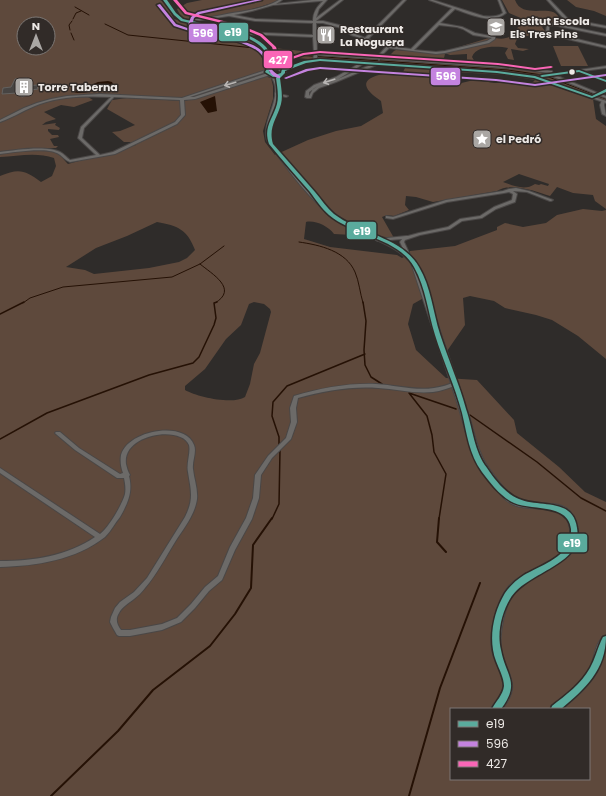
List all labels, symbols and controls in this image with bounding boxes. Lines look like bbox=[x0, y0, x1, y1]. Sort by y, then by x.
place label: Institut Escola Els Tres Pins bbox=[510, 13, 590, 42]
north arrow bbox=[16, 16, 56, 56]
school or university icon: Institut Escola Els Tres Pins bbox=[485, 16, 507, 38]
text: N bbox=[32, 18, 40, 34]
place label: Restaurant La Noguera bbox=[340, 21, 404, 50]
line badge: e19 bbox=[218, 22, 249, 42]
line badge: 596 bbox=[188, 23, 218, 43]
text: e19 bbox=[224, 24, 242, 40]
restaurant icon: Restaurant La Noguera bbox=[315, 24, 337, 46]
text: 596 bbox=[193, 25, 213, 41]
line badge: 427 bbox=[263, 50, 293, 69]
text: 427 bbox=[268, 52, 288, 68]
line badge: 596 bbox=[430, 67, 461, 86]
unlabelled marker bbox=[567, 67, 577, 77]
text: 596 bbox=[436, 68, 456, 84]
building icon: Torre Taberna bbox=[13, 76, 35, 98]
one-way arrow bbox=[322, 78, 335, 85]
place label: Torre Taberna bbox=[38, 79, 118, 95]
one-way arrow bbox=[223, 81, 236, 88]
place icon: el Pedró bbox=[471, 128, 493, 150]
place label: el Pedró bbox=[496, 131, 541, 147]
line badge: e19 bbox=[346, 221, 377, 240]
text: e19 bbox=[353, 223, 371, 239]
line badge: e19 bbox=[557, 533, 588, 553]
text: e19 bbox=[563, 535, 581, 551]
legend bbox=[450, 708, 590, 780]
text: e19 bbox=[486, 715, 505, 732]
text: 596 bbox=[486, 735, 509, 752]
text: 427 bbox=[486, 755, 507, 772]

